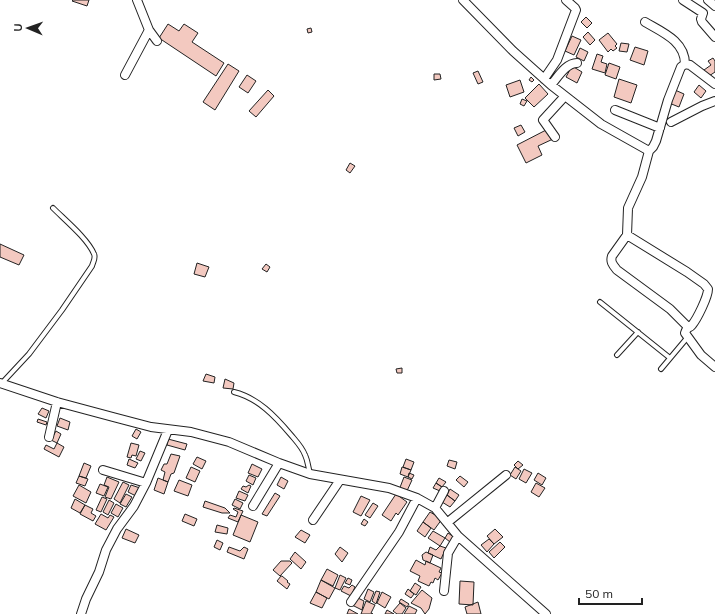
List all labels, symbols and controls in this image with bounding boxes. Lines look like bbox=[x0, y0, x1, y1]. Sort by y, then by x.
north arrow bbox=[8, 8, 48, 48]
text: U bbox=[11, 23, 25, 32]
scale bar bbox=[579, 580, 642, 606]
text: 50 m bbox=[585, 586, 613, 601]

